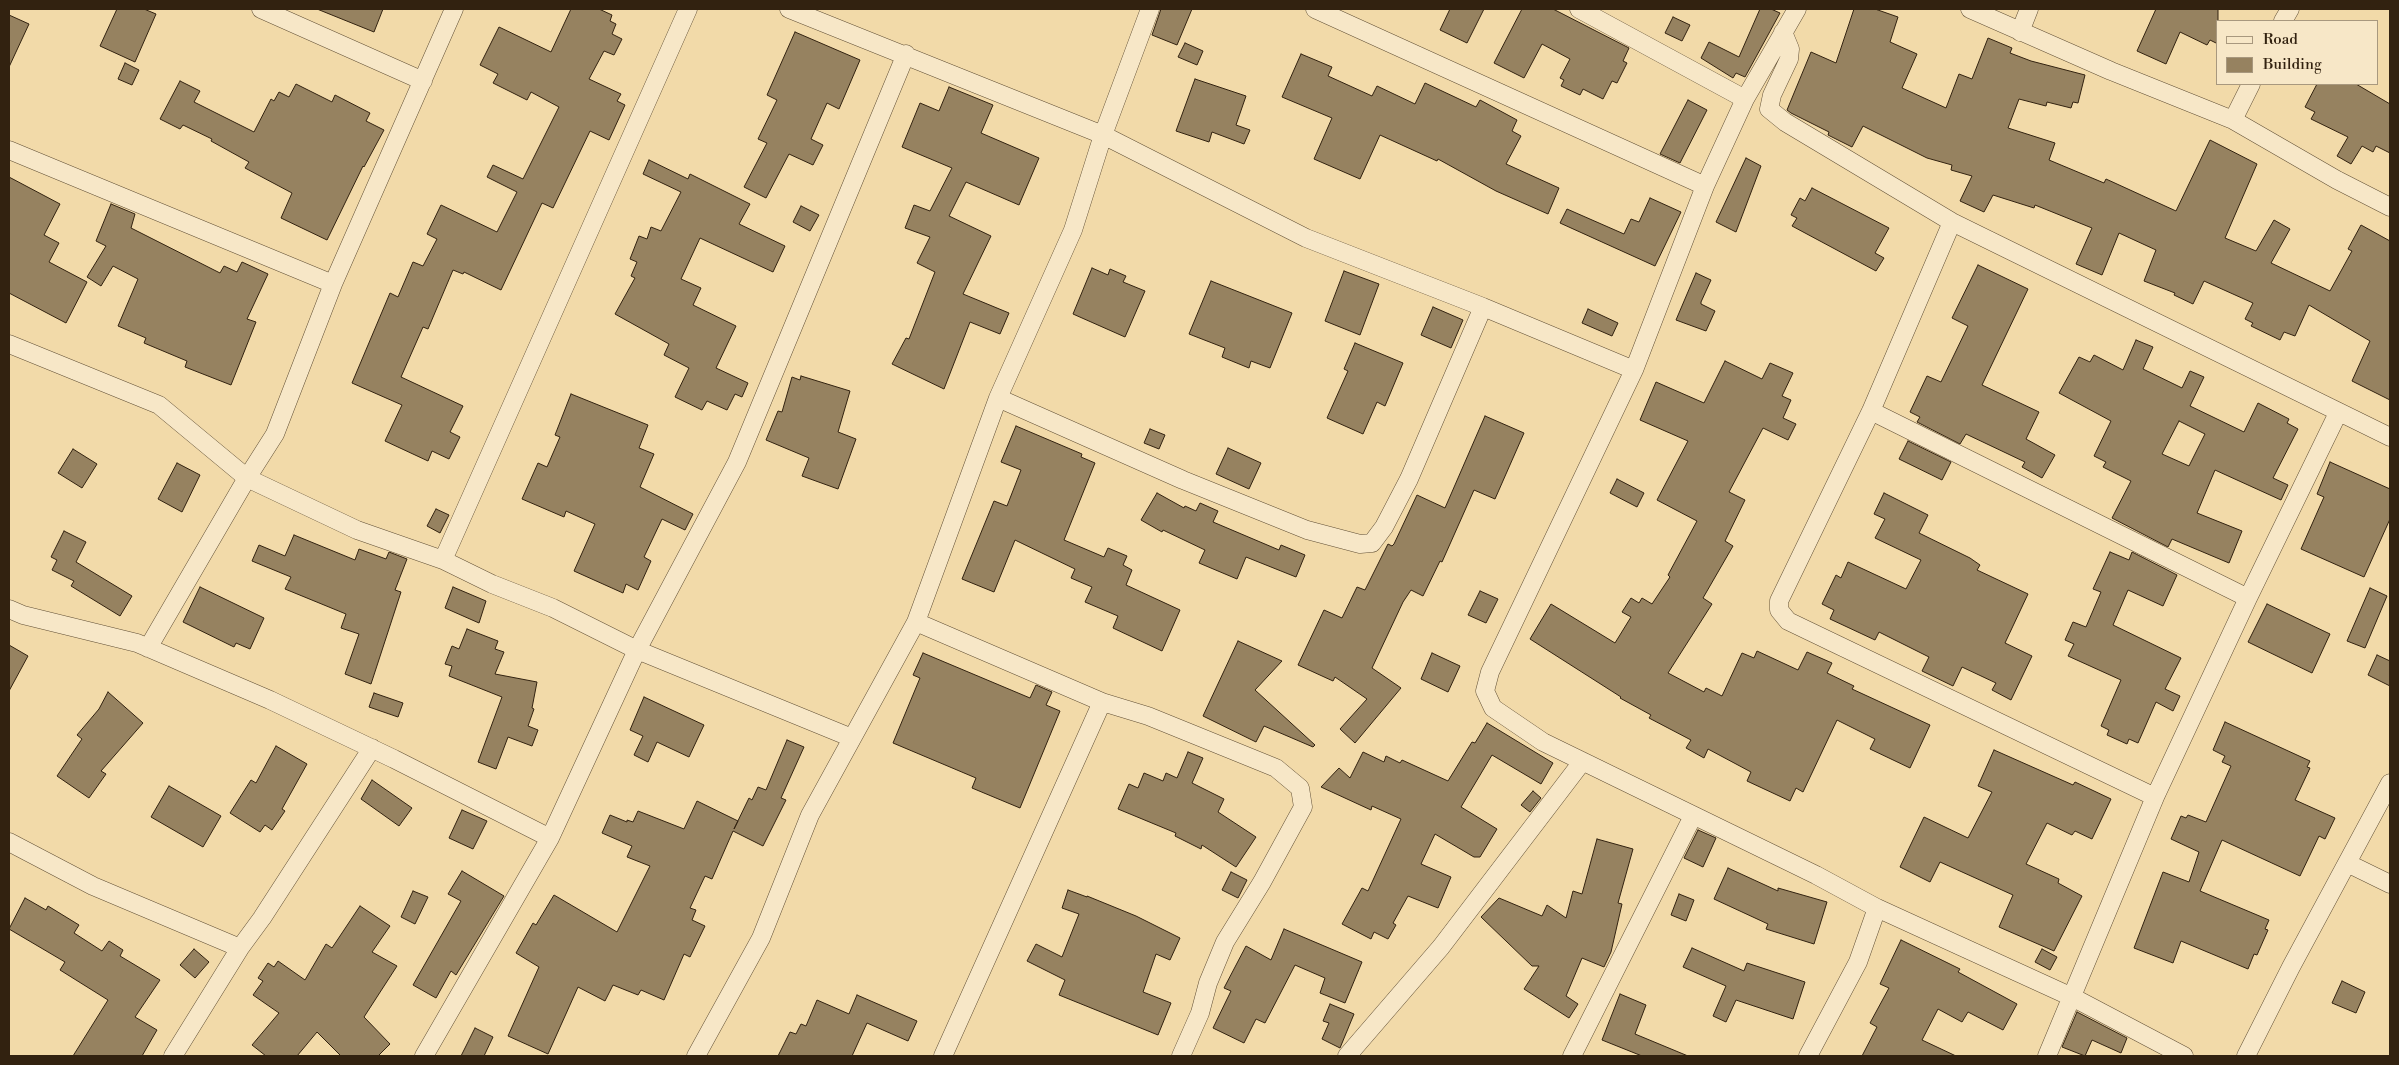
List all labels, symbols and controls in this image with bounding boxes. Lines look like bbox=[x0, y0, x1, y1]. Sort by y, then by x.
legend bbox=[2216, 20, 2379, 85]
text: Road bbox=[2263, 30, 2298, 49]
text: Building bbox=[2263, 55, 2322, 74]

